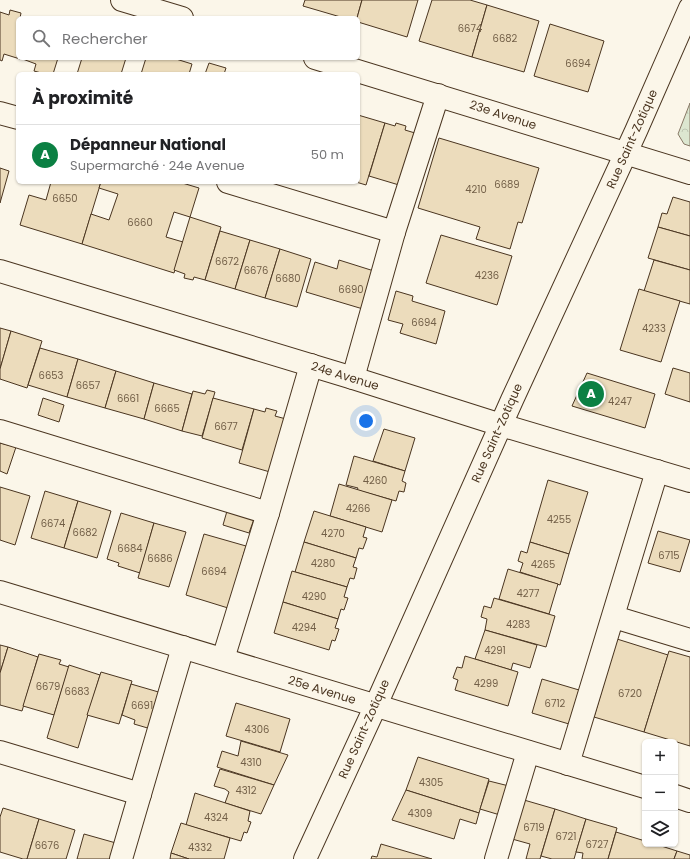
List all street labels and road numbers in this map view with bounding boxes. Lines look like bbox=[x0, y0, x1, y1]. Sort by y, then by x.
street label: Rue Saint-Zotique bbox=[602, 86, 661, 191]
street label: 23e Avenue bbox=[467, 96, 539, 133]
street label: 24e Avenue bbox=[309, 357, 381, 394]
street label: Rue Saint-Zotique bbox=[467, 380, 526, 485]
street label: 25e Avenue bbox=[286, 671, 358, 708]
street label: Rue Saint-Zotique bbox=[334, 676, 393, 781]

